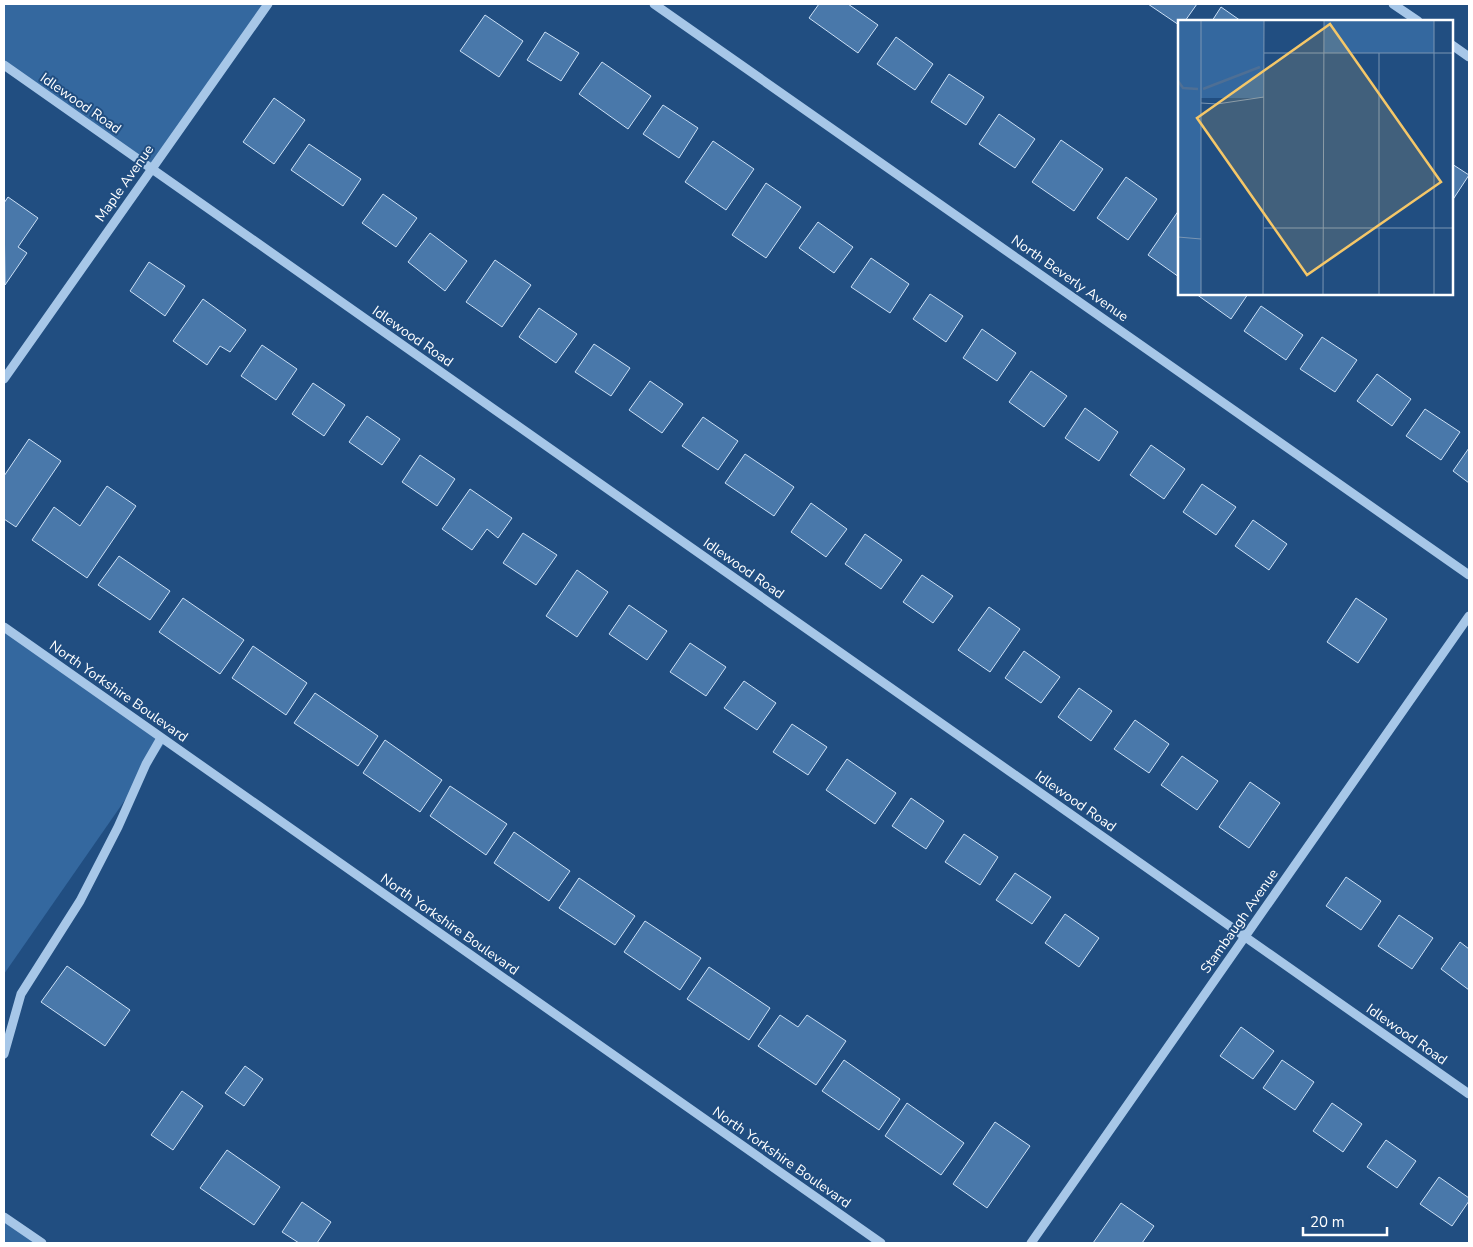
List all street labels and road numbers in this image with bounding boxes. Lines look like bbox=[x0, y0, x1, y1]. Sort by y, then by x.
street label: Idlewood Road bbox=[36, 68, 125, 138]
street label: Maple Avenue bbox=[91, 141, 158, 226]
street label: North Beverly Avenue bbox=[1007, 231, 1132, 326]
street label: Idlewood Road bbox=[368, 301, 457, 371]
street label: Idlewood Road bbox=[699, 533, 788, 603]
street label: North Yorkshire Boulevard bbox=[46, 636, 192, 746]
street label: Idlewood Road bbox=[1031, 766, 1120, 836]
street label: Stambaugh Avenue bbox=[1196, 865, 1283, 977]
street label: North Yorkshire Boulevard bbox=[377, 869, 523, 979]
street label: Idlewood Road bbox=[1362, 999, 1451, 1069]
street label: North Yorkshire Boulevard bbox=[709, 1102, 855, 1212]

